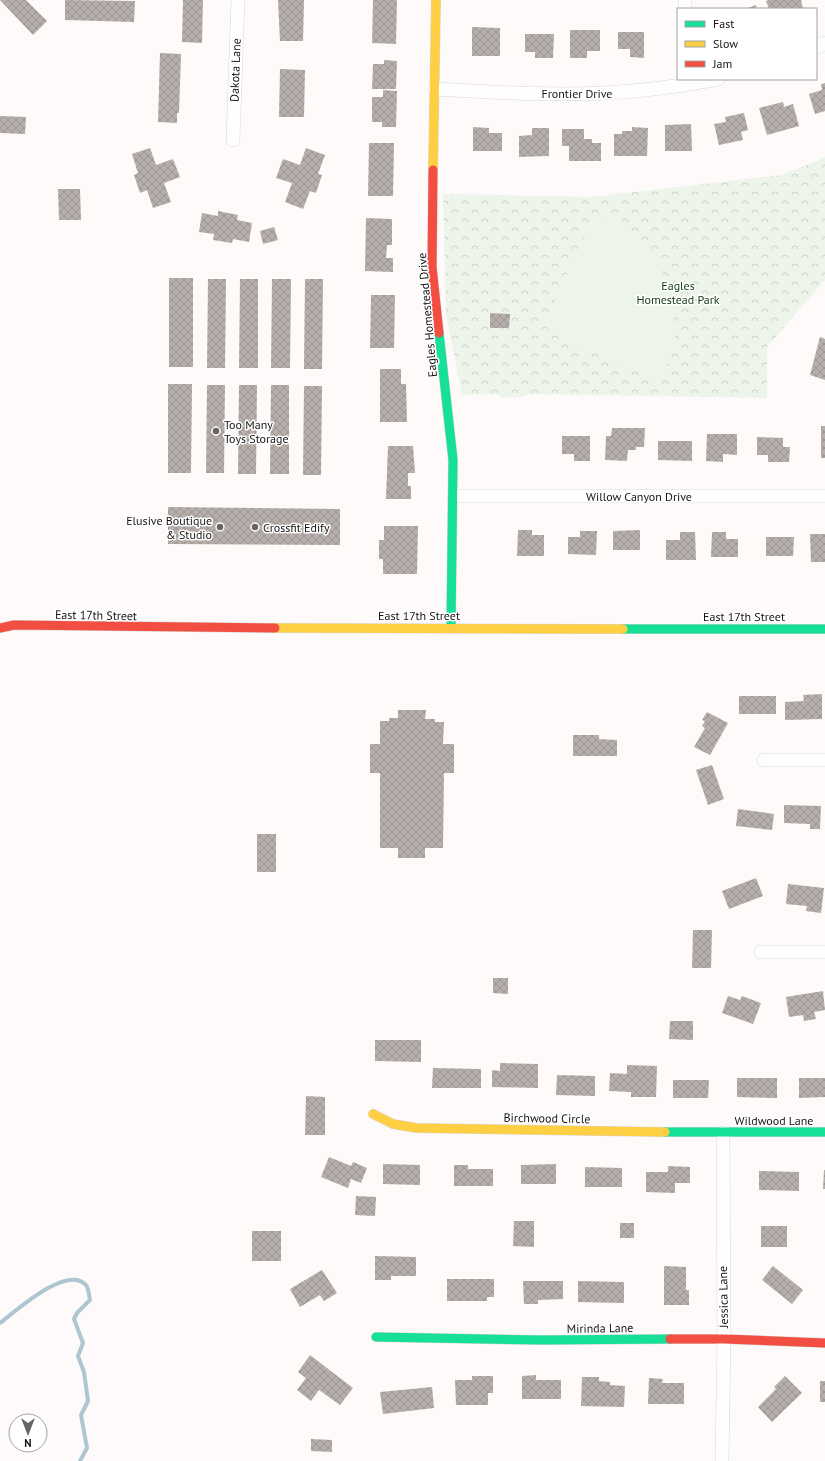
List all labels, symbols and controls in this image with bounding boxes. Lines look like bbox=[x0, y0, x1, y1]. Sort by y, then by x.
legend bbox=[677, 8, 817, 80]
text: Fast bbox=[713, 16, 734, 31]
text: Slow bbox=[713, 36, 738, 51]
street label: Dakota Lane bbox=[226, 38, 244, 102]
text: Jam bbox=[712, 56, 732, 71]
street label: Frontier Drive bbox=[542, 86, 612, 101]
street label: Eagles Homestead Drive bbox=[414, 252, 440, 378]
park label: Eagles Homestead Park bbox=[636, 278, 720, 307]
place label: Too Many Toys Storage bbox=[224, 417, 289, 446]
marker: Too Many Toys Storage bbox=[211, 426, 221, 436]
street label: Willow Canyon Drive bbox=[586, 489, 692, 504]
place label: Elusive Boutique & Studio bbox=[126, 513, 212, 542]
place label: Crossfit Edify bbox=[263, 520, 330, 535]
marker: Elusive Boutique & Studio bbox=[215, 522, 225, 532]
marker: Crossfit Edify bbox=[250, 522, 260, 532]
street label: East 17th Street bbox=[55, 607, 137, 623]
street label: East 17th Street bbox=[378, 608, 460, 623]
street label: East 17th Street bbox=[703, 609, 785, 624]
street label: Birchwood Circle bbox=[504, 1110, 590, 1126]
street label: Wildwood Lane bbox=[735, 1113, 813, 1128]
street label: Jessica Lane bbox=[715, 1266, 731, 1329]
street label: Mirinda Lane bbox=[566, 1320, 634, 1336]
north arrow bbox=[8, 1413, 48, 1453]
text: N bbox=[24, 1436, 32, 1450]

